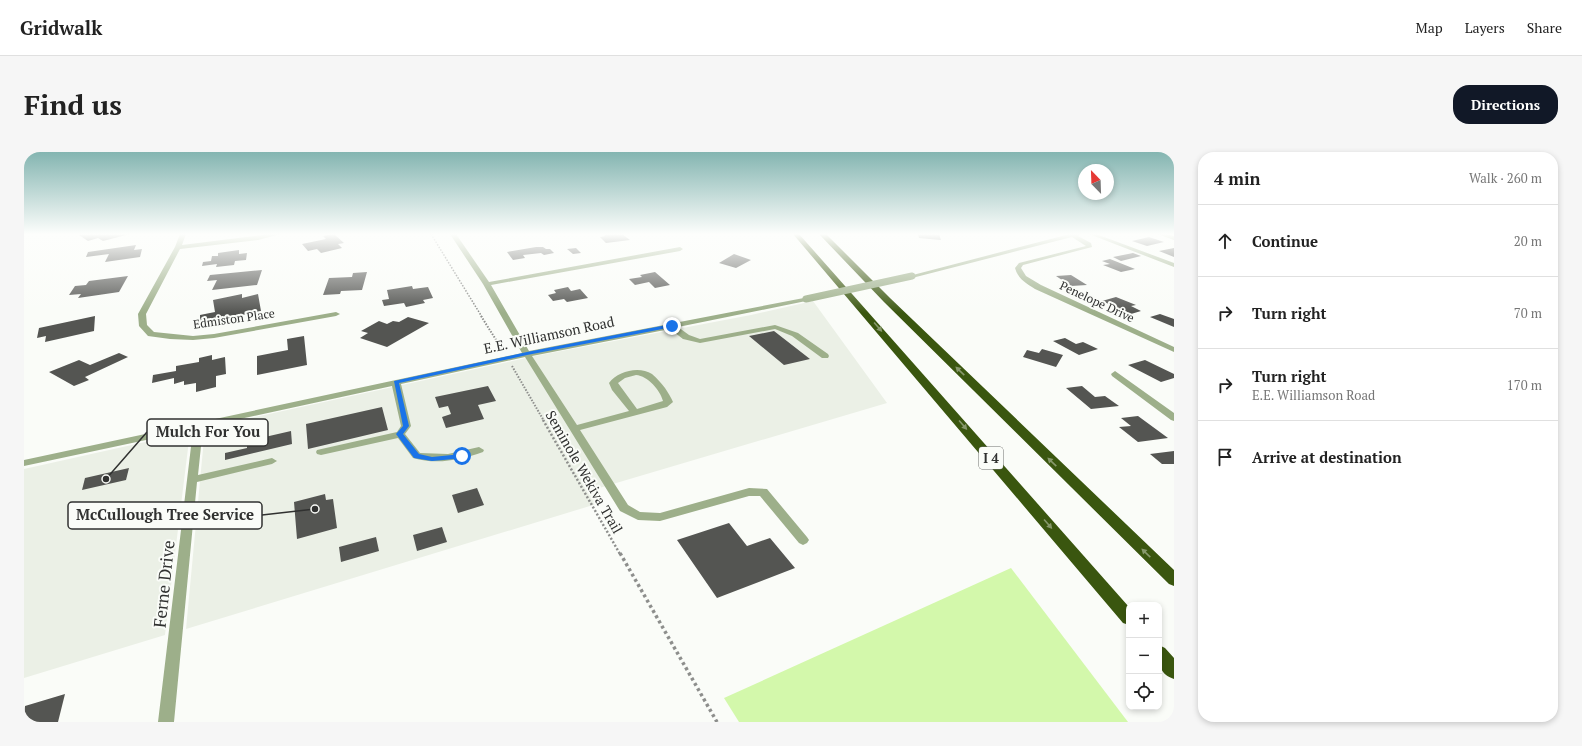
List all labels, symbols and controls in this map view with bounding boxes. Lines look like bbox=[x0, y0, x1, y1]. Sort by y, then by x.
text: Gridwalk bbox=[20, 15, 102, 40]
text: Map bbox=[1416, 18, 1443, 37]
text: Layers bbox=[1465, 18, 1505, 37]
text: Share bbox=[1527, 18, 1562, 37]
button: Directions bbox=[1453, 85, 1558, 124]
text: Find us bbox=[24, 86, 122, 123]
north arrow bbox=[1078, 164, 1114, 200]
text: 4 min bbox=[1214, 167, 1261, 190]
text: Walk · 260 m bbox=[1469, 169, 1542, 187]
icon: ahead bbox=[1214, 230, 1236, 252]
text: Continue bbox=[1252, 231, 1318, 251]
text: 20 m bbox=[1514, 232, 1542, 250]
street label: Penelope Drive bbox=[1058, 278, 1137, 325]
icon: right bbox=[1214, 302, 1236, 324]
text: Turn right bbox=[1252, 303, 1327, 323]
text: 70 m bbox=[1514, 304, 1542, 322]
street label: Edmiston Place bbox=[192, 305, 276, 332]
street label: E.E. Williamson Road bbox=[482, 311, 616, 358]
route end bbox=[663, 317, 681, 335]
one-way arrow bbox=[873, 322, 882, 331]
one-way arrow bbox=[955, 366, 965, 376]
text: Turn right bbox=[1252, 366, 1327, 386]
icon: right bbox=[1214, 374, 1236, 396]
text: 170 m bbox=[1507, 376, 1542, 394]
text: E.E. Williamson Road bbox=[1252, 386, 1375, 404]
street label: Seminole Wekiva Trail bbox=[541, 407, 627, 537]
callout: Mulch For You bbox=[147, 419, 268, 446]
one-way arrow bbox=[958, 420, 968, 430]
text: Mulch For You bbox=[156, 421, 261, 441]
icon: arrive bbox=[1214, 446, 1236, 468]
route start bbox=[453, 447, 471, 465]
road number: I 4 bbox=[979, 447, 1003, 469]
text: Arrive at destination bbox=[1252, 447, 1402, 467]
one-way arrow bbox=[1047, 458, 1057, 467]
callout: McCullough Tree Service bbox=[68, 502, 262, 529]
text: McCullough Tree Service bbox=[76, 504, 254, 524]
one-way arrow bbox=[1043, 518, 1052, 529]
street label: Ferne Drive bbox=[147, 539, 180, 629]
one-way arrow bbox=[1141, 548, 1151, 558]
map controls bbox=[1126, 602, 1162, 710]
button: + bbox=[1126, 602, 1162, 638]
button: − bbox=[1126, 638, 1162, 674]
button: locate bbox=[1126, 674, 1162, 710]

